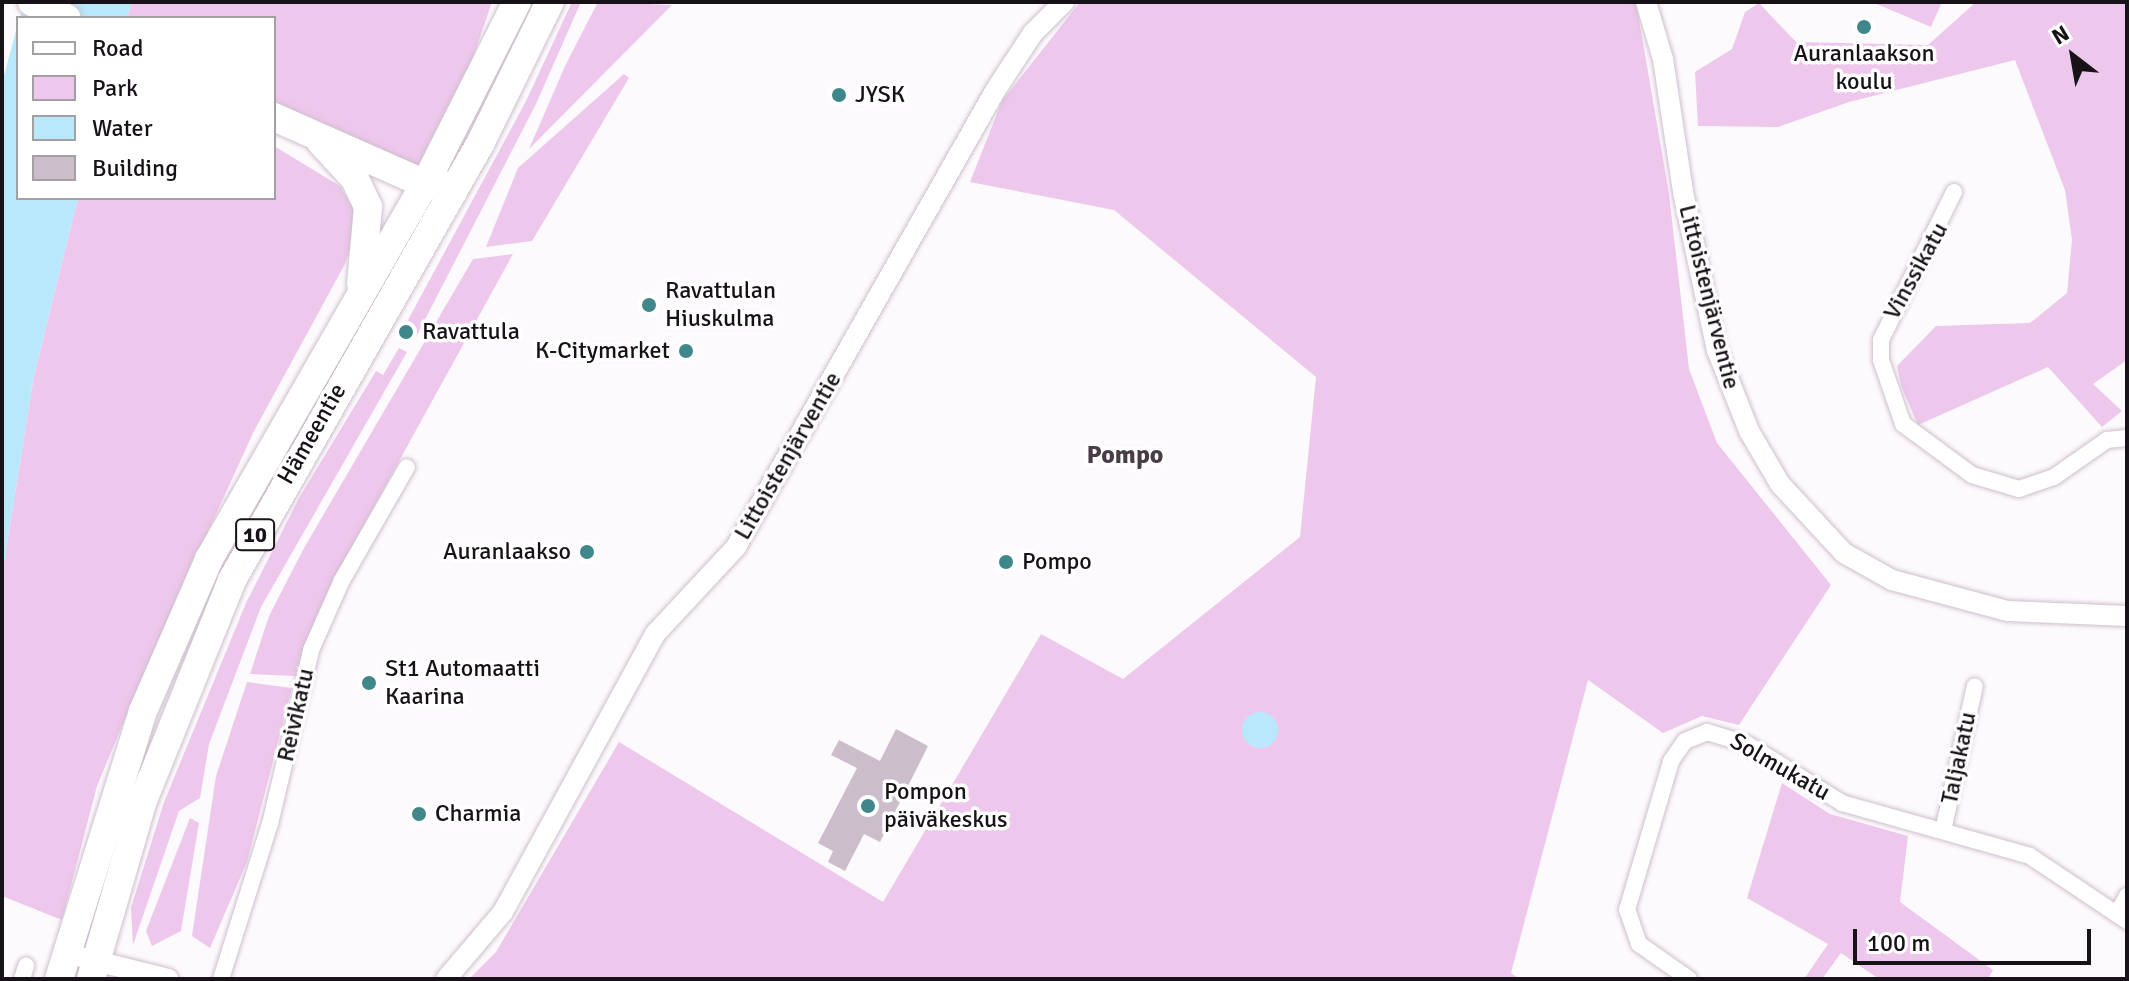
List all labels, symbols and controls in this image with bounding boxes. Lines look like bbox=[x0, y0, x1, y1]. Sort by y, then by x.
legend bbox=[16, 16, 276, 200]
north arrow bbox=[2033, 16, 2113, 96]
marker: Auranlaakson koulu bbox=[1855, 18, 1873, 36]
text: N bbox=[2047, 19, 2074, 51]
text: Road bbox=[92, 33, 143, 63]
place label: Auranlaakson koulu bbox=[1794, 40, 1934, 96]
text: Park bbox=[92, 73, 138, 103]
place label: JYSK bbox=[855, 81, 905, 109]
marker: JYSK bbox=[830, 86, 848, 104]
text: Water bbox=[92, 113, 152, 143]
text: Building bbox=[92, 153, 178, 183]
street label: Littoistenjärventie bbox=[1672, 202, 1746, 392]
street label: Vinssikatu bbox=[1878, 217, 1954, 325]
place label: Ravattulan Hiuskulma bbox=[665, 277, 776, 333]
marker: Ravattulan Hiuskulma bbox=[640, 296, 658, 314]
place label: Ravattula bbox=[422, 318, 520, 346]
marker: Ravattula bbox=[397, 323, 415, 341]
place label: K-Citymarket bbox=[535, 337, 670, 365]
marker: K-Citymarket bbox=[677, 342, 695, 360]
street label: Littoistenjärventie bbox=[728, 367, 848, 545]
street label: Hämeentie bbox=[272, 378, 352, 490]
district label: Pompo bbox=[1087, 440, 1163, 472]
road number: 10 bbox=[235, 517, 275, 553]
place label: Auranlaakso bbox=[443, 538, 571, 566]
marker: Auranlaakso bbox=[578, 543, 596, 561]
place label: Pompo bbox=[1022, 548, 1092, 576]
marker: Pompo bbox=[997, 553, 1015, 571]
place label: St1 Automaatti Kaarina bbox=[385, 655, 540, 711]
street label: Reivikatu bbox=[271, 665, 321, 765]
marker: St1 Automaatti Kaarina bbox=[360, 674, 378, 692]
street label: Taljakatu bbox=[1935, 709, 1983, 807]
street label: Solmukatu bbox=[1725, 727, 1835, 807]
place label: Pompon päiväkeskus bbox=[884, 778, 1008, 834]
marker: Pompon päiväkeskus bbox=[859, 797, 877, 815]
place label: Charmia bbox=[435, 800, 521, 828]
marker: Charmia bbox=[410, 805, 428, 823]
scale bar bbox=[1857, 913, 2095, 963]
text: 100 m bbox=[1867, 928, 1930, 958]

